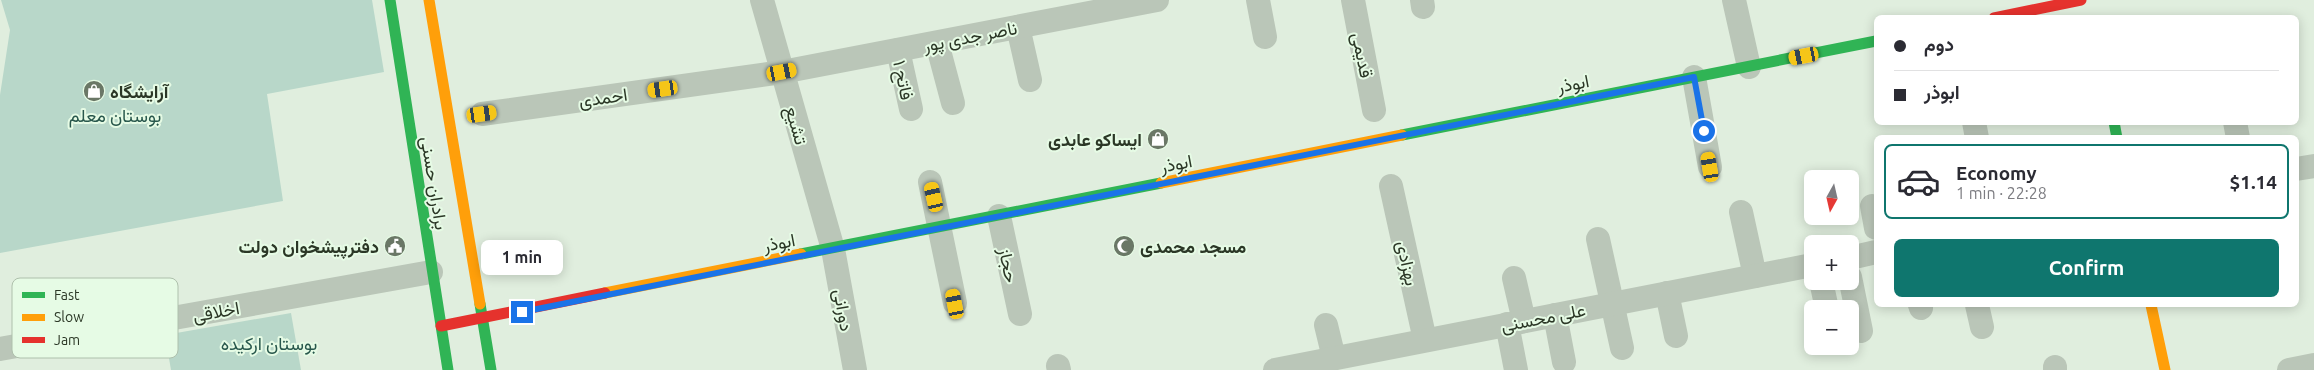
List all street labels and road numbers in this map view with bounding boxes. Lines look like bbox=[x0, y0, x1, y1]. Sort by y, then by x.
street label: ناصر جدی پور bbox=[920, 17, 1019, 58]
street label: قدیمی bbox=[1347, 31, 1377, 80]
street label: فاتح ۱ bbox=[887, 58, 918, 102]
street label: ابوذر bbox=[1554, 70, 1591, 98]
street label: احمدی bbox=[577, 84, 629, 112]
street label: تشیع bbox=[779, 103, 812, 147]
street label: برادران حسنی bbox=[416, 135, 452, 231]
street label: ابوذر bbox=[1157, 150, 1194, 178]
street label: ابوذر bbox=[760, 229, 797, 257]
street label: بهزادی bbox=[1392, 239, 1423, 288]
street label: حجاز bbox=[993, 245, 1022, 285]
street label: دورانی bbox=[828, 287, 858, 333]
street label: اخلاقی bbox=[191, 297, 241, 327]
street label: علی محسنی bbox=[1499, 299, 1587, 337]

